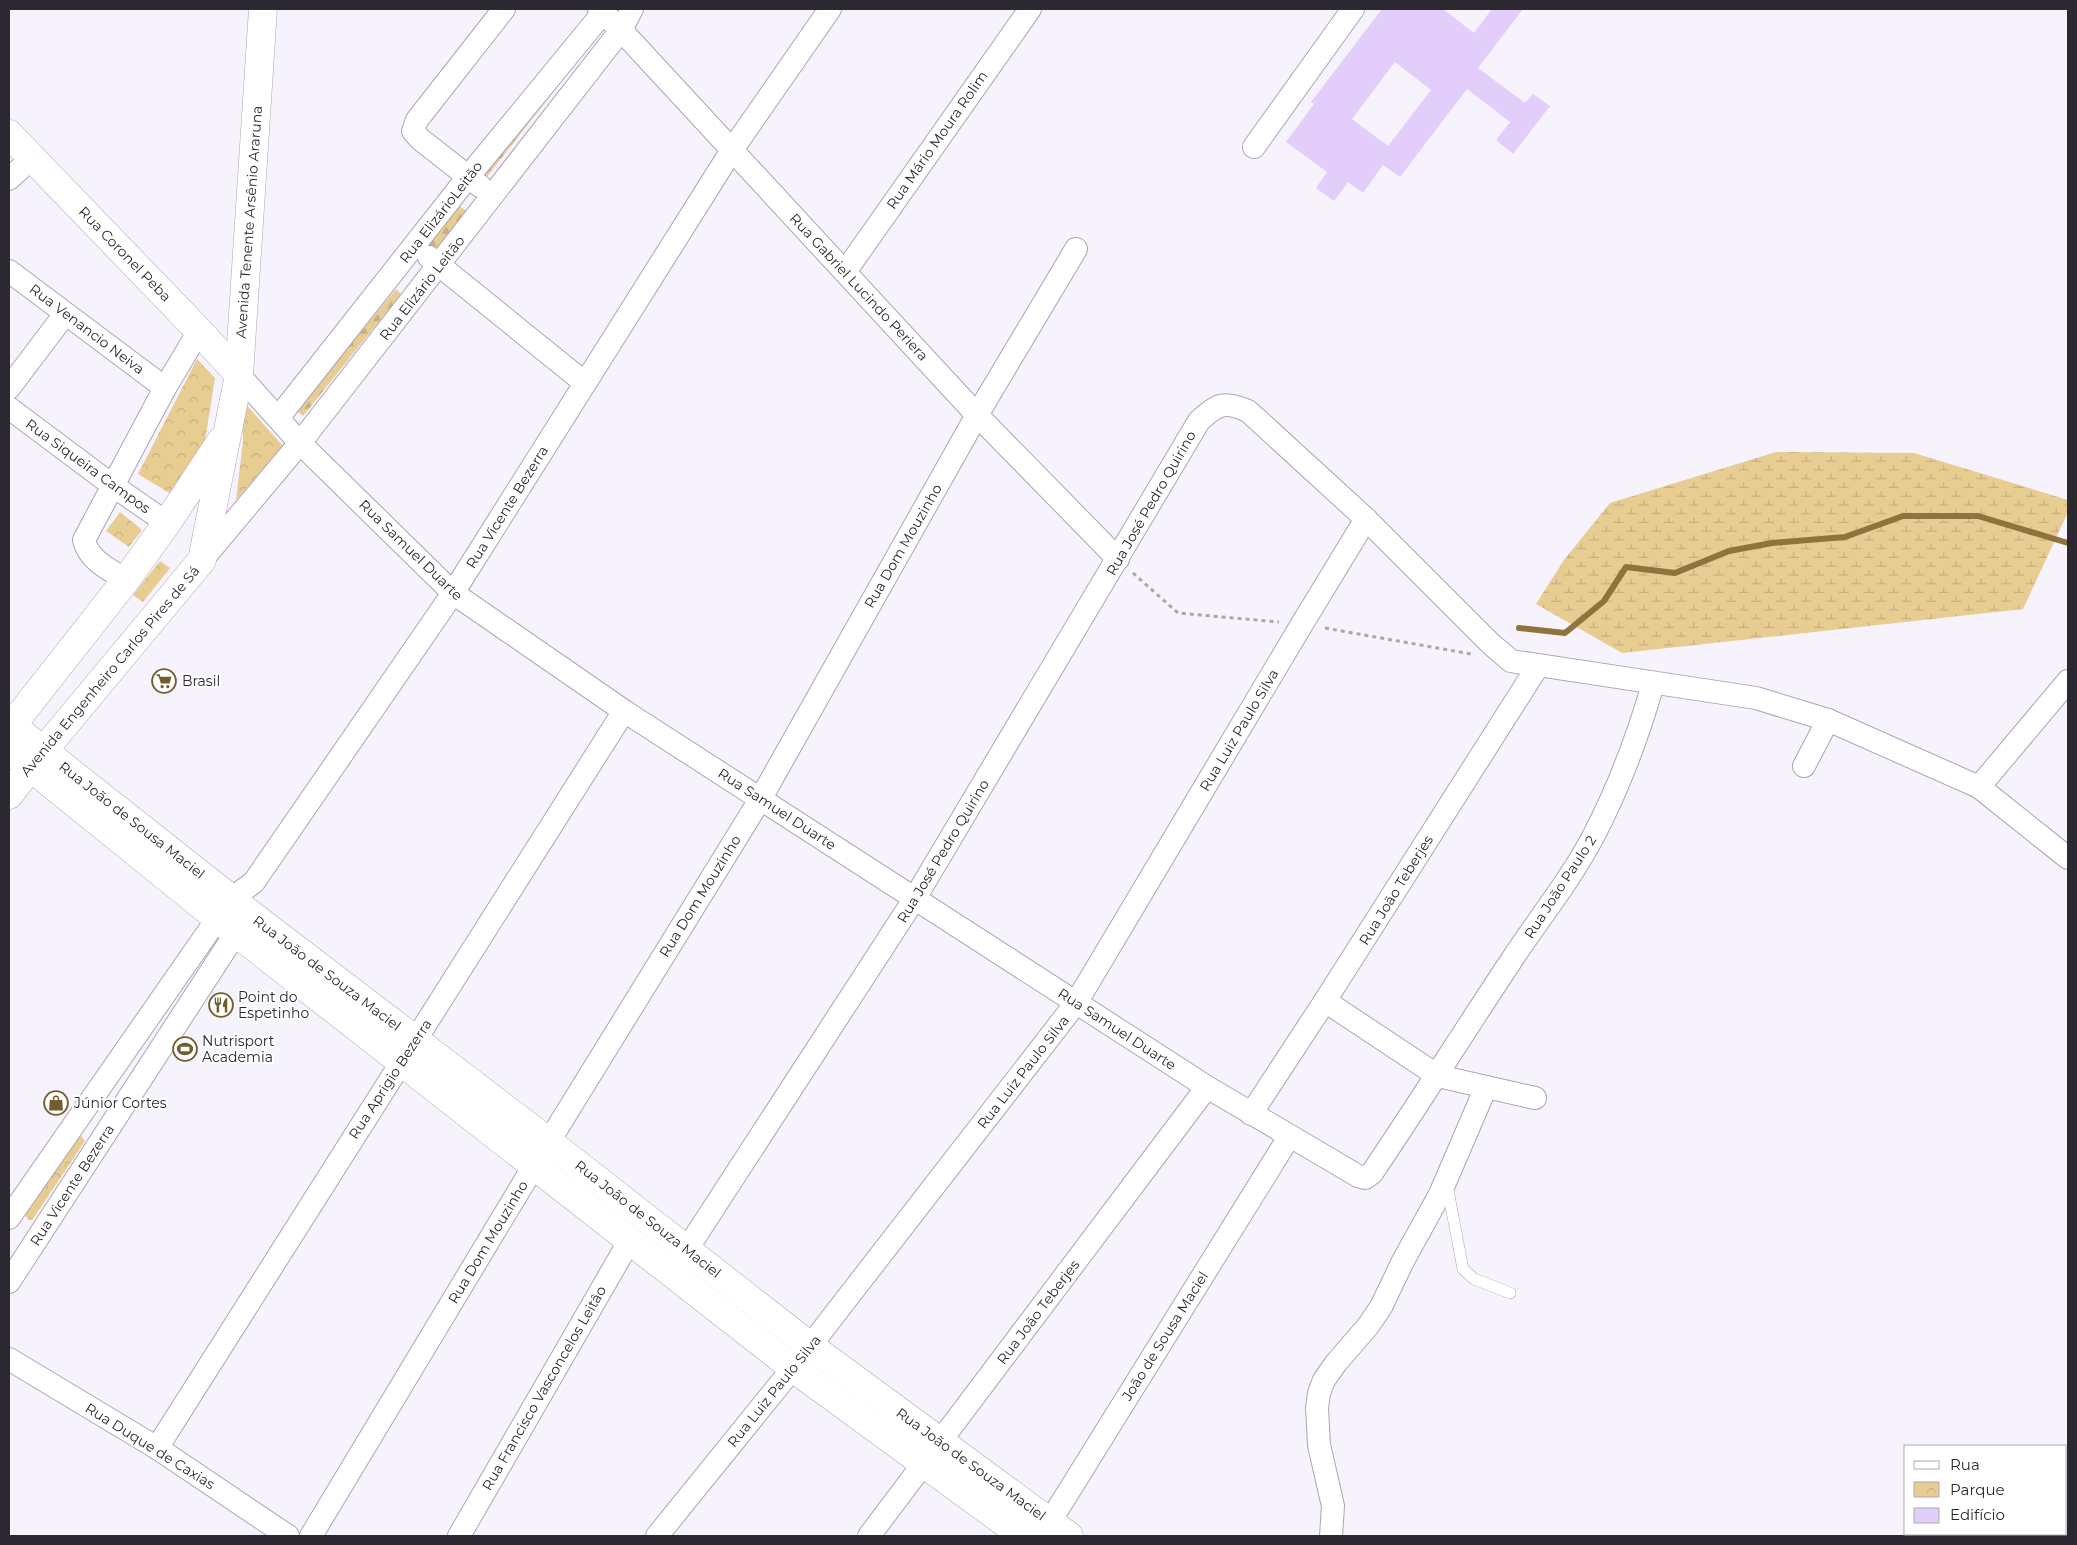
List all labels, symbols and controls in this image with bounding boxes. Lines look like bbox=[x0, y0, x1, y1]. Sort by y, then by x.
street label: Rua Mário Moura Rolim bbox=[882, 67, 992, 213]
street label: Avenida Tenente Arsênio Araruna bbox=[232, 105, 266, 339]
street label: Rua ElizárioLeitão bbox=[396, 157, 487, 267]
street label: Rua Coronel Peba bbox=[75, 203, 175, 305]
street label: Rua Gabriel Lucindo Periera bbox=[786, 210, 932, 364]
street label: Rua Elizário Leitão bbox=[375, 232, 469, 344]
street label: Rua Venancio Neiva bbox=[26, 280, 148, 378]
street label: Rua Siqueira Campos bbox=[22, 415, 154, 517]
street label: Rua José Pedro Quirino bbox=[1102, 427, 1200, 579]
street label: Rua Vicente Bezerra bbox=[462, 442, 552, 572]
street label: Rua Dom Mouzinho bbox=[860, 480, 946, 611]
street label: Rua Samuel Duarte bbox=[355, 496, 467, 604]
street label: Avenida Engenheiro Carlos Pires de Sá bbox=[17, 562, 203, 780]
street label: Rua Luiz Paulo Silva bbox=[1195, 666, 1283, 794]
supermarket icon: Brasil bbox=[151, 668, 177, 694]
place label: Brasil bbox=[182, 672, 220, 690]
street label: Rua João de Sousa Maciel bbox=[55, 757, 209, 883]
street label: Rua Samuel Duarte bbox=[714, 764, 840, 854]
street label: Rua José Pedro Quirino bbox=[893, 776, 993, 926]
street label: Rua Dom Mouzinho bbox=[655, 831, 745, 960]
street label: Rua João Teberjes bbox=[1355, 832, 1437, 948]
street label: Rua João Paulo 2 bbox=[1520, 832, 1600, 942]
street label: Rua João de Souza Maciel bbox=[249, 911, 405, 1035]
street label: Rua Samuel Duarte bbox=[1054, 984, 1180, 1074]
place label: Point do Espetinho bbox=[238, 988, 309, 1022]
restaurant icon: Point do Espetinho bbox=[208, 992, 234, 1018]
street label: Rua Luiz Paulo Silva bbox=[973, 1012, 1073, 1132]
street label: Rua Aprigio Bezerra bbox=[345, 1016, 435, 1142]
place label: Nutrisport Academia bbox=[202, 1032, 275, 1066]
sports icon: Nutrisport Academia bbox=[172, 1036, 198, 1062]
shop icon: Júnior Cortes bbox=[43, 1090, 69, 1116]
place label: Júnior Cortes bbox=[73, 1094, 167, 1112]
street label: Rua Vicente Bezerra bbox=[26, 1121, 118, 1249]
street label: Rua João de Souza Maciel bbox=[571, 1156, 725, 1282]
street label: Rua Dom Mouzinho bbox=[444, 1177, 532, 1307]
street label: Rua João Teberjes bbox=[993, 1256, 1083, 1368]
street label: João de Sousa Maciel bbox=[1117, 1268, 1212, 1405]
street label: Rua Francisco Vasconcelos Leitâo bbox=[478, 1282, 610, 1494]
street label: Rua Luiz Paulo Silva bbox=[723, 1331, 825, 1451]
street label: Rua Duque de Caxias bbox=[82, 1399, 218, 1493]
street label: Rua João de Souza Maciel bbox=[893, 1404, 1049, 1524]
legend bbox=[1904, 1445, 2067, 1535]
text: Rua bbox=[1950, 1455, 1980, 1474]
text: Parque bbox=[1950, 1480, 2005, 1499]
text: Edifício bbox=[1950, 1505, 2005, 1524]

